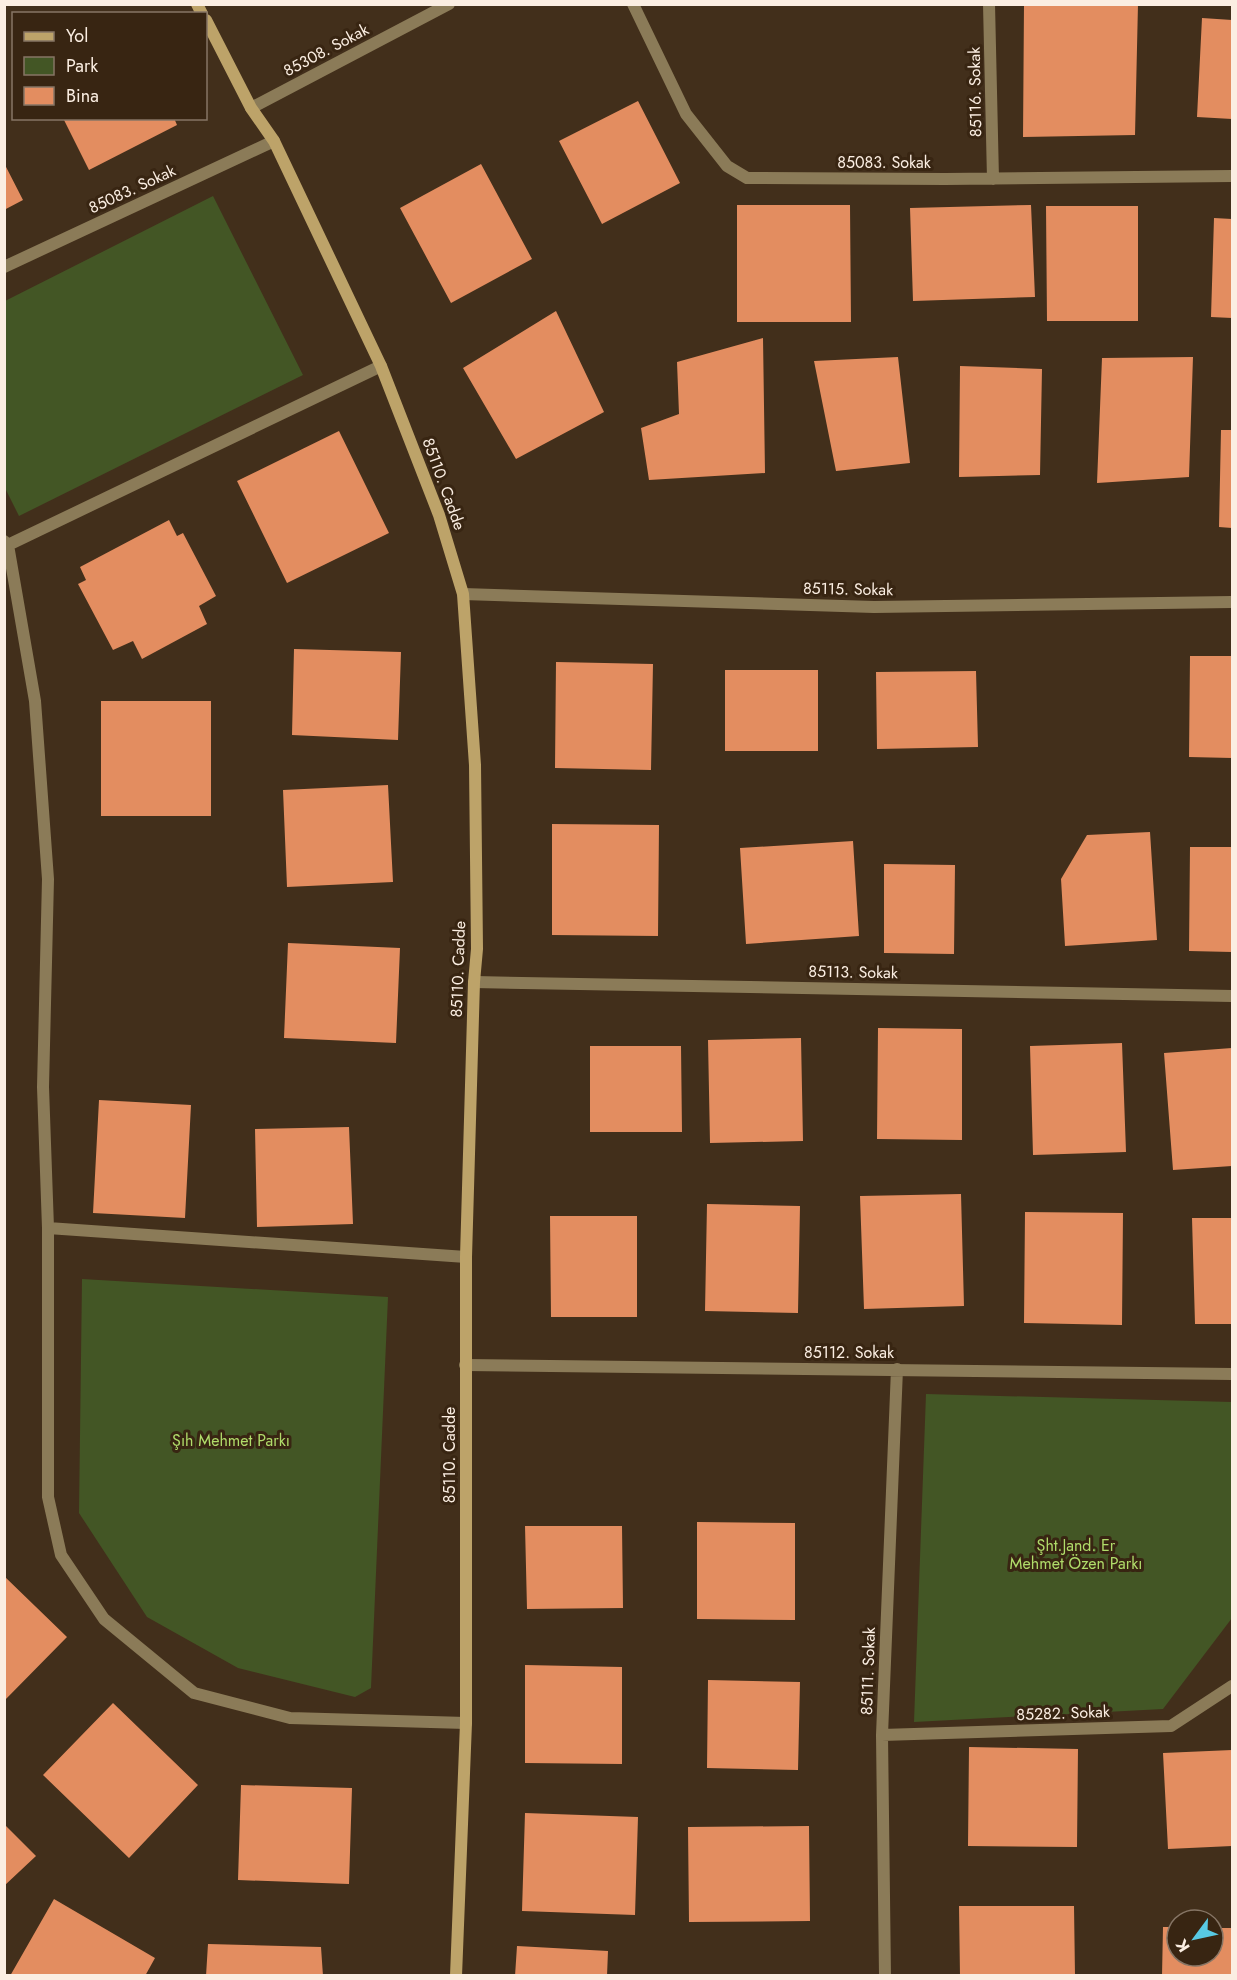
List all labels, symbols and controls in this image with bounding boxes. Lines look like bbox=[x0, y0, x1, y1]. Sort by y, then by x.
legend bbox=[12, 12, 207, 120]
street label: 85308. Sokak bbox=[279, 17, 374, 82]
text: Yol bbox=[66, 23, 88, 49]
street label: 85116. Sokak bbox=[963, 46, 987, 137]
text: Park bbox=[66, 53, 98, 79]
text: Bina bbox=[66, 83, 99, 109]
street label: 85083. Sokak bbox=[837, 151, 932, 174]
street label: 85083. Sokak bbox=[85, 158, 180, 219]
street label: 85110. Cadde bbox=[417, 435, 471, 533]
street label: 85115. Sokak bbox=[803, 577, 894, 601]
street label: 85110. Cadde bbox=[445, 920, 471, 1018]
street label: 85113. Sokak bbox=[808, 960, 899, 984]
street label: 85112. Sokak bbox=[804, 1341, 895, 1364]
street label: 85110. Cadde bbox=[438, 1407, 461, 1503]
park label: Şıh Mehmet Parkı bbox=[172, 1429, 290, 1452]
park label: Şht.Jand. Er Mehmet Özen Parkı bbox=[1010, 1534, 1142, 1575]
street label: 85111. Sokak bbox=[855, 1626, 881, 1715]
street label: 85282. Sokak bbox=[1016, 1700, 1111, 1726]
north arrow bbox=[1165, 1908, 1225, 1968]
text: K bbox=[1170, 1934, 1196, 1957]

